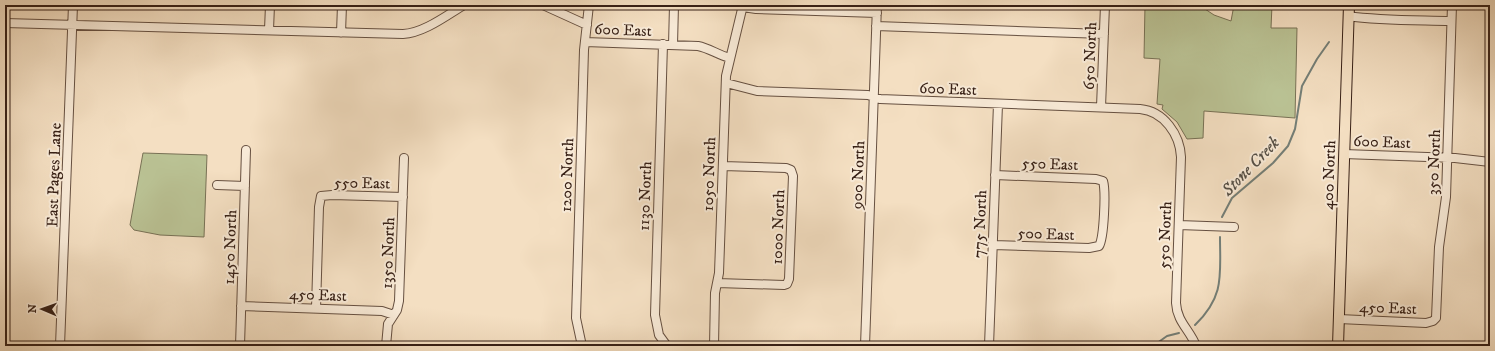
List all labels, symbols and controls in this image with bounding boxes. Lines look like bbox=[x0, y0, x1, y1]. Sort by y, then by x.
street label: 600 East bbox=[594, 19, 652, 41]
street label: 650 North bbox=[1079, 21, 1101, 91]
street label: 600 East bbox=[919, 78, 977, 100]
street label: East Pages Lane bbox=[42, 122, 66, 228]
street label: 350 North bbox=[1423, 128, 1445, 195]
street label: 600 East bbox=[1353, 131, 1411, 153]
water label: Stone Creek bbox=[1216, 132, 1285, 202]
street label: 1050 North bbox=[698, 136, 720, 212]
street label: 1200 North bbox=[556, 137, 578, 213]
street label: 400 North bbox=[1318, 139, 1340, 210]
street label: 900 North bbox=[847, 140, 869, 211]
street label: 550 East bbox=[1021, 153, 1079, 175]
street label: 1130 North bbox=[634, 160, 656, 231]
street label: 550 East bbox=[334, 173, 390, 193]
street label: 1000 North bbox=[767, 189, 789, 265]
street label: 775 North bbox=[969, 189, 991, 258]
street label: 550 North bbox=[1154, 200, 1176, 269]
street label: 1450 North bbox=[219, 209, 241, 285]
street label: 1350 North bbox=[377, 216, 399, 289]
street label: 500 East bbox=[1017, 223, 1075, 245]
street label: 450 East bbox=[289, 284, 347, 306]
north arrow bbox=[22, 289, 62, 329]
street label: 450 East bbox=[1359, 297, 1417, 319]
text: N bbox=[26, 304, 40, 313]

